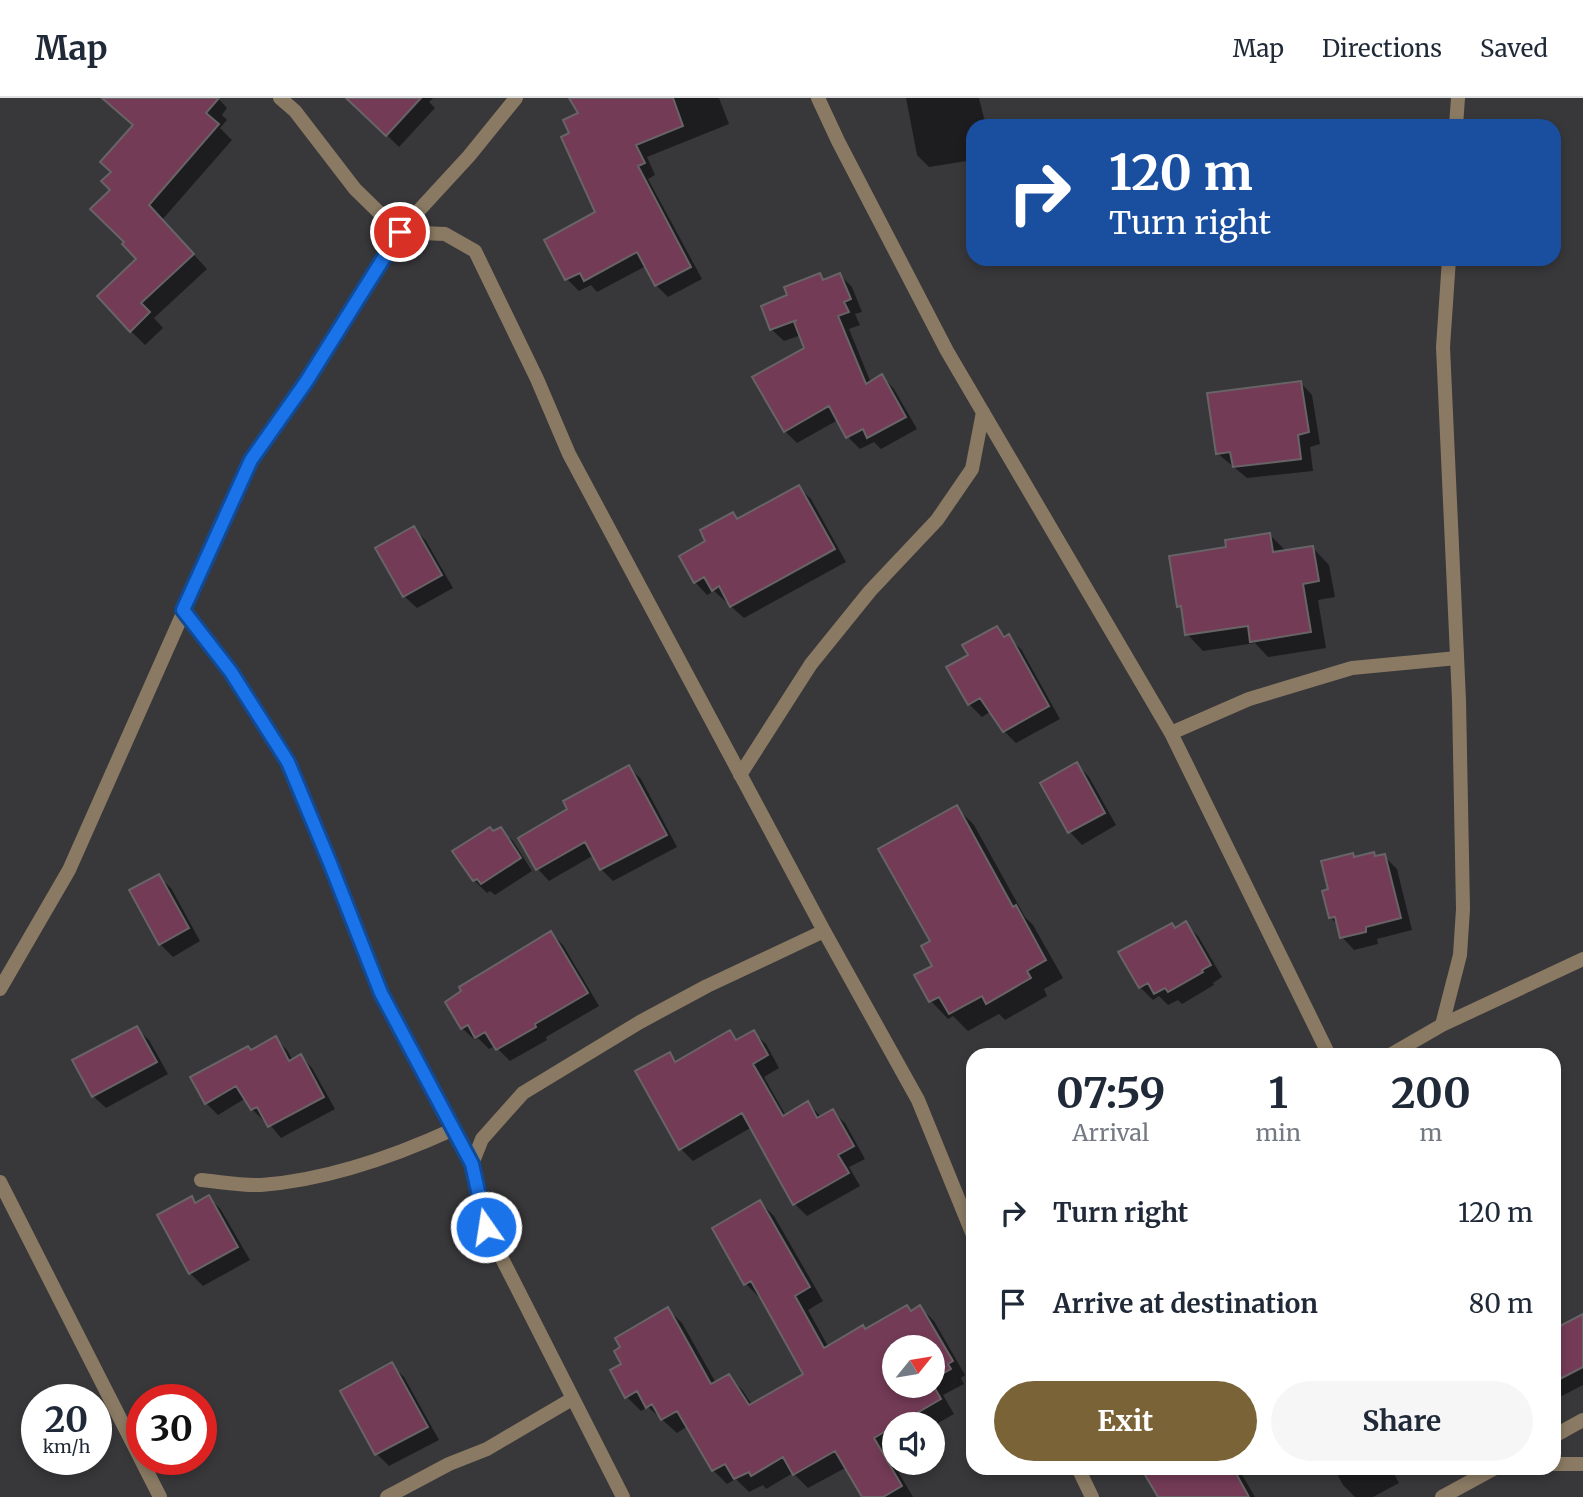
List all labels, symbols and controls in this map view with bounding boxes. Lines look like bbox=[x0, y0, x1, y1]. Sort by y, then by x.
text: Map bbox=[35, 28, 108, 69]
text: Map bbox=[1233, 33, 1284, 64]
text: Directions bbox=[1322, 33, 1442, 64]
text: Saved bbox=[1480, 33, 1548, 64]
text: 120 m bbox=[1109, 142, 1253, 203]
icon: right bbox=[994, 147, 1085, 238]
pin bbox=[370, 202, 430, 262]
text: Turn right bbox=[1109, 203, 1271, 243]
icon: arrive bbox=[381, 213, 419, 251]
text: 07:59 bbox=[1056, 1067, 1165, 1119]
text: 1 bbox=[1268, 1067, 1288, 1119]
text: 200 bbox=[1391, 1067, 1471, 1119]
text: Arrival bbox=[1072, 1118, 1149, 1147]
text: min bbox=[1255, 1118, 1301, 1147]
text: m bbox=[1420, 1118, 1442, 1147]
position arrow bbox=[449, 1190, 523, 1264]
icon: right bbox=[994, 1194, 1032, 1232]
text: Turn right bbox=[1053, 1196, 1188, 1229]
text: 120 m bbox=[1458, 1196, 1533, 1229]
icon: arrive bbox=[994, 1285, 1032, 1323]
text: Arrive at destination bbox=[1053, 1287, 1318, 1320]
text: 80 m bbox=[1469, 1287, 1533, 1320]
north arrow bbox=[882, 1335, 945, 1398]
map controls bbox=[882, 1335, 945, 1475]
button: Exit bbox=[994, 1381, 1257, 1461]
button: Share bbox=[1271, 1381, 1533, 1461]
speed limit sign: 30 bbox=[126, 1384, 217, 1475]
text: 20 bbox=[45, 1398, 88, 1442]
button: sound bbox=[882, 1412, 945, 1475]
text: km/h bbox=[43, 1435, 90, 1458]

